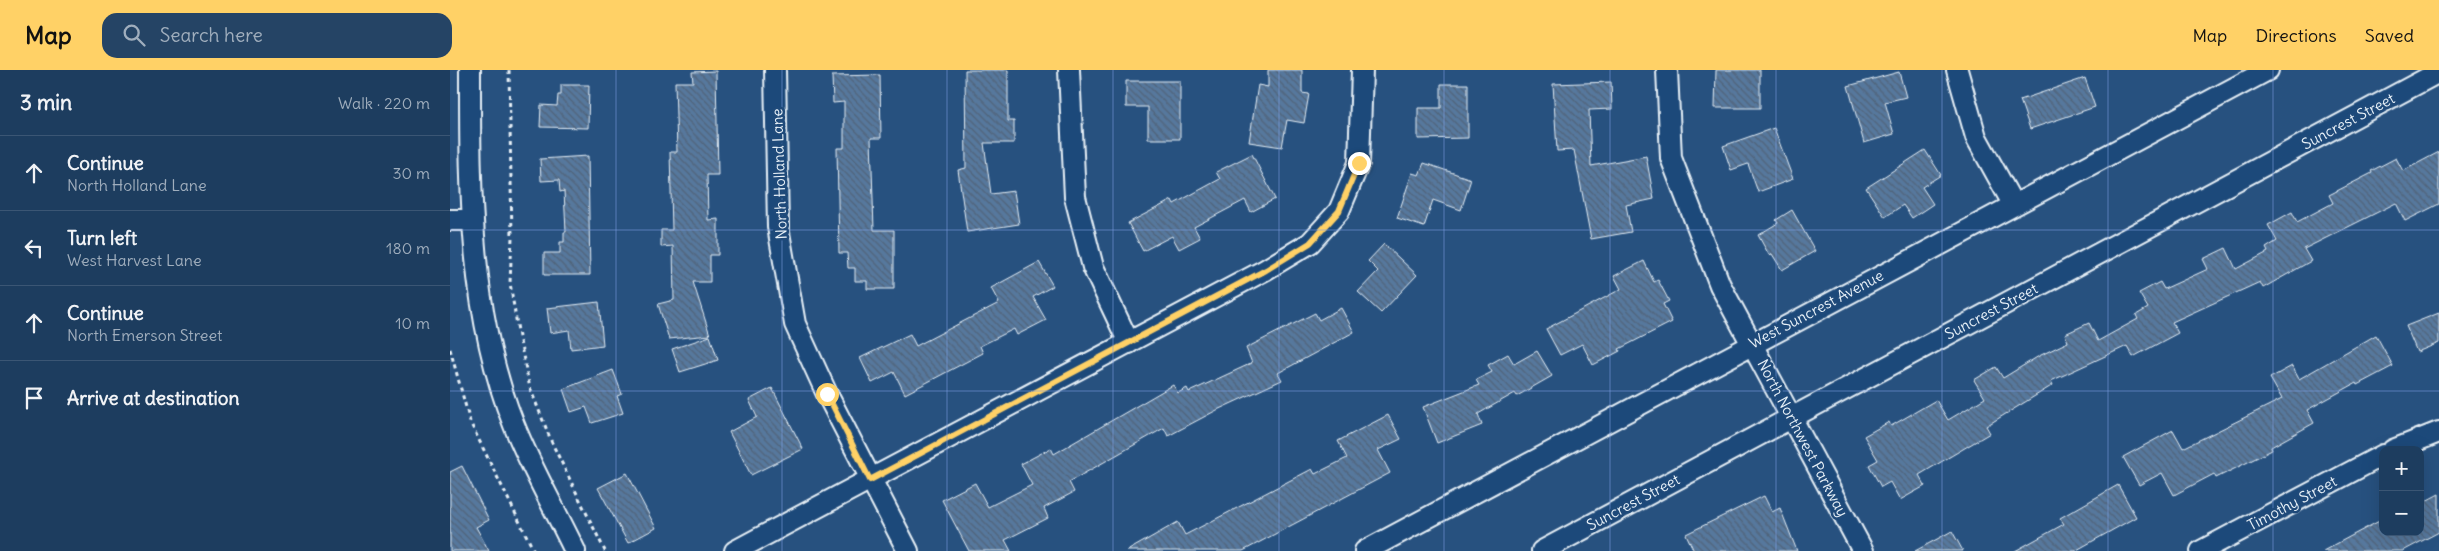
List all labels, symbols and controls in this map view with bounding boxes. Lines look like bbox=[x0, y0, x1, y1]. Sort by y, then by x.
search box bbox=[102, 13, 452, 58]
text: Map bbox=[25, 20, 72, 50]
icon: search bbox=[120, 21, 148, 49]
text: Search here bbox=[160, 23, 263, 47]
text: Map bbox=[2192, 24, 2227, 47]
text: Directions bbox=[2255, 24, 2337, 47]
text: Saved bbox=[2365, 24, 2414, 47]
text: 3 min bbox=[20, 89, 72, 116]
street label: Suncrest Street bbox=[2298, 89, 2398, 153]
text: Walk · 220 m bbox=[338, 93, 430, 113]
street label: North Holland Lane bbox=[767, 108, 791, 240]
text: Continue bbox=[67, 151, 144, 175]
route end bbox=[1348, 152, 1371, 175]
icon: ahead bbox=[20, 159, 48, 187]
text: 30 m bbox=[393, 163, 430, 183]
text: North Holland Lane bbox=[67, 175, 207, 195]
text: Turn left bbox=[67, 226, 137, 250]
icon: left bbox=[20, 234, 48, 262]
text: 180 m bbox=[386, 238, 430, 258]
text: West Harvest Lane bbox=[67, 250, 202, 270]
street label: West Suncrest Avenue bbox=[1746, 266, 1886, 352]
street label: Suncrest Street bbox=[1941, 279, 2041, 343]
text: Continue bbox=[67, 301, 144, 325]
icon: ahead bbox=[20, 309, 48, 337]
text: 10 m bbox=[395, 313, 430, 333]
text: North Emerson Street bbox=[67, 325, 222, 345]
street label: North Northwest Parkway bbox=[1753, 356, 1853, 520]
route start bbox=[816, 383, 839, 406]
icon: arrive bbox=[20, 384, 48, 412]
text: Arrive at destination bbox=[67, 386, 240, 410]
map controls bbox=[2379, 446, 2424, 536]
button: + bbox=[2379, 446, 2424, 491]
street label: Suncrest Street bbox=[1583, 470, 1683, 534]
street label: Timothy Street bbox=[2244, 472, 2340, 534]
button: − bbox=[2379, 491, 2424, 536]

